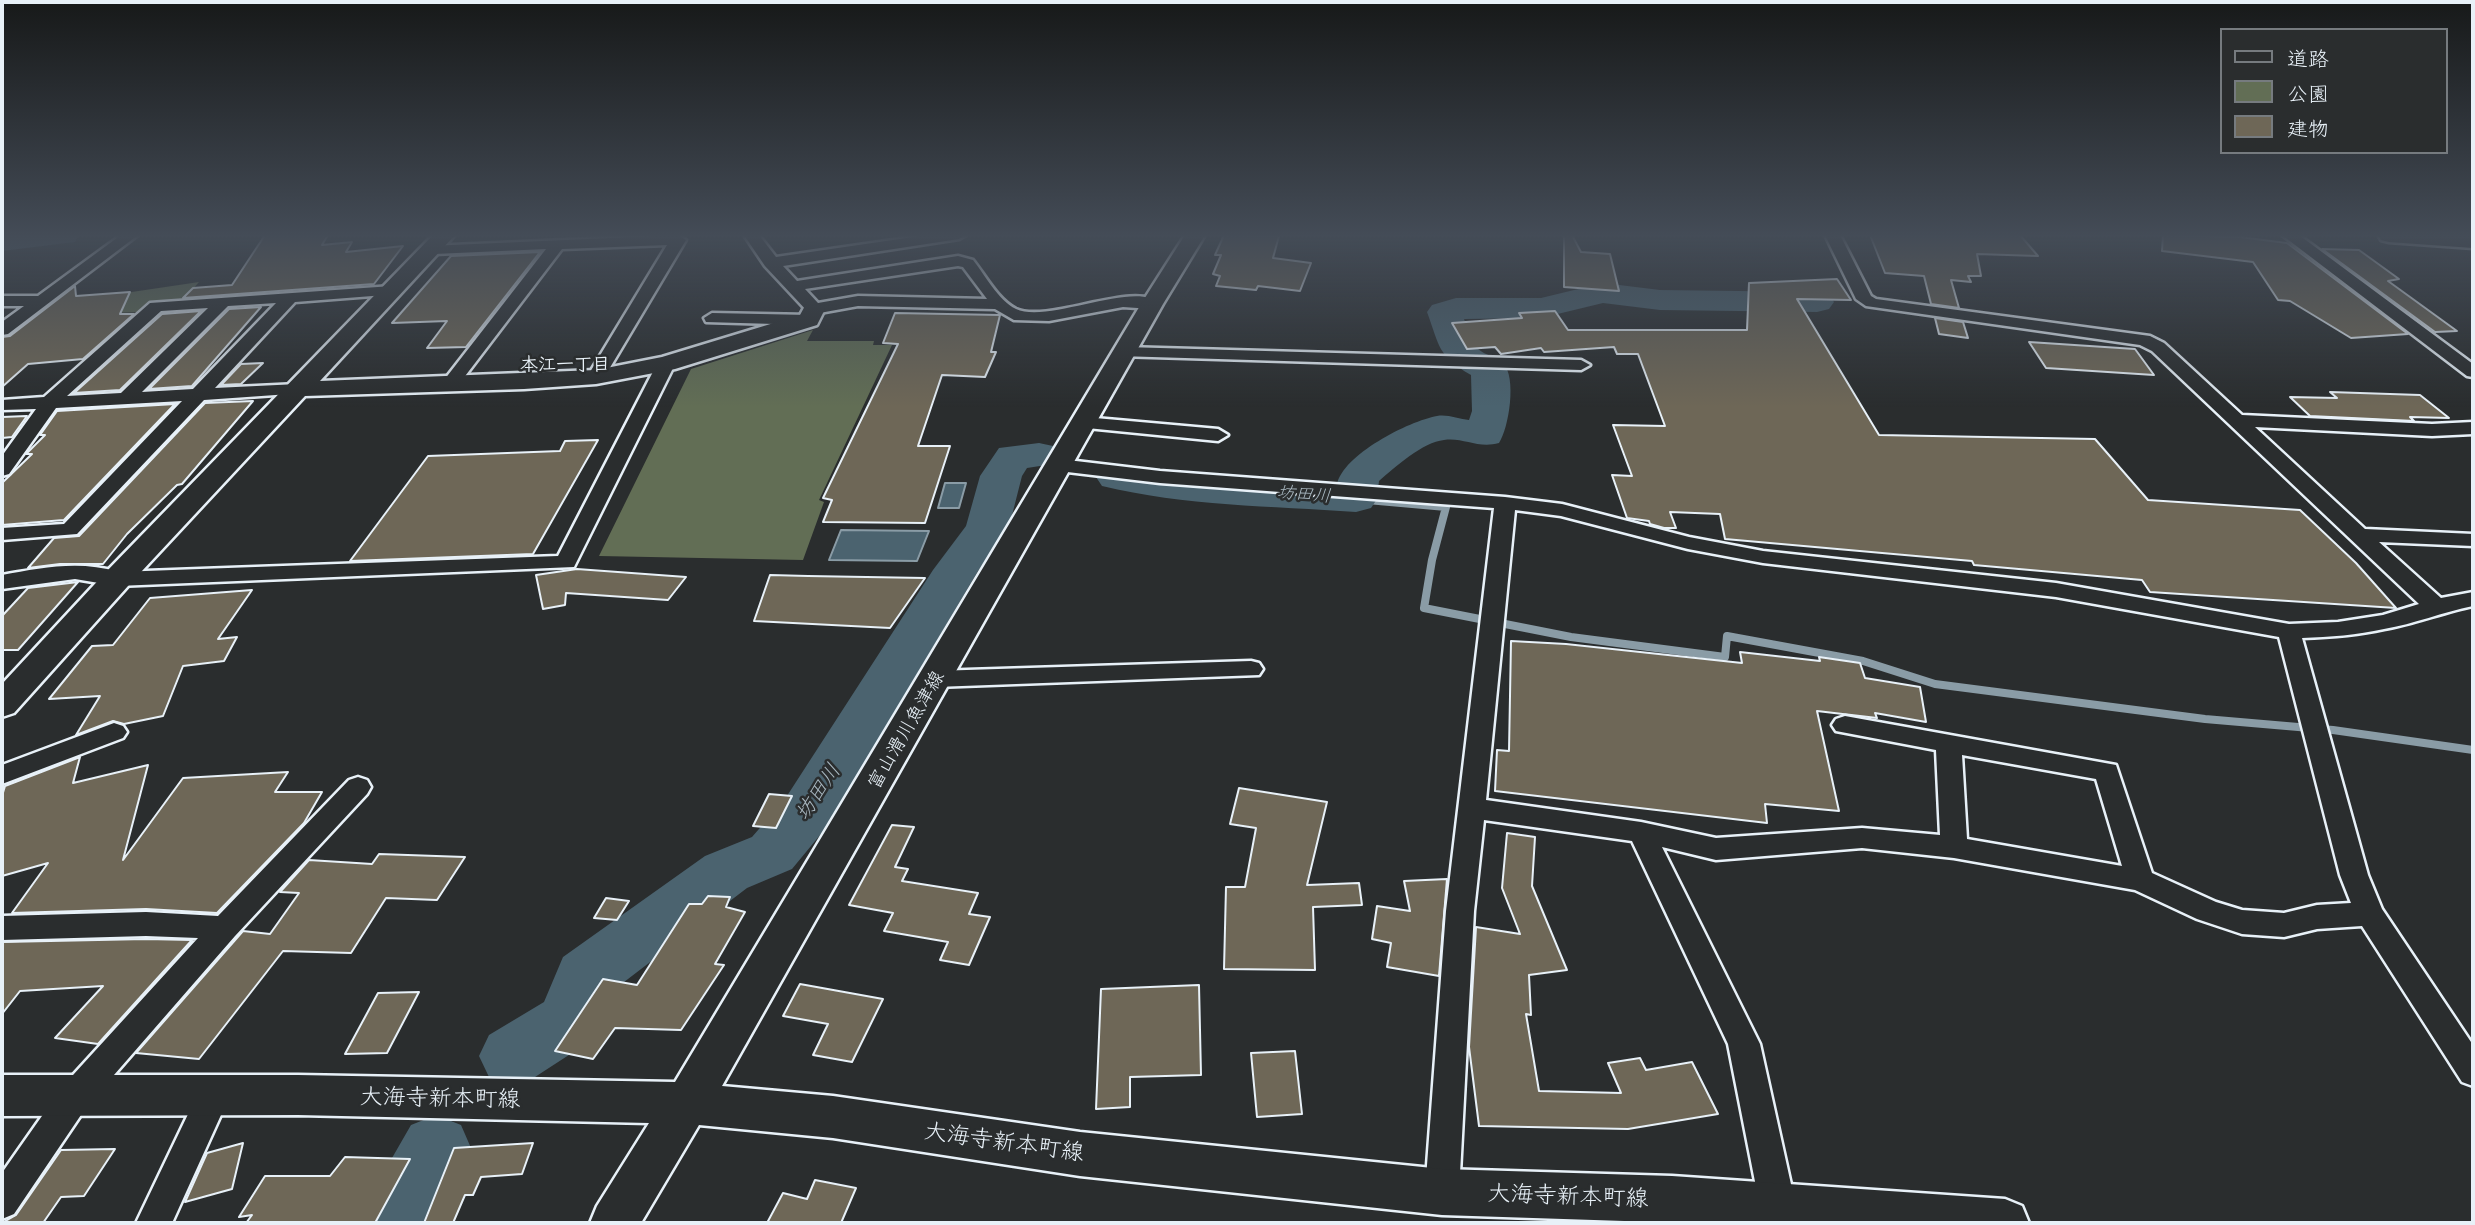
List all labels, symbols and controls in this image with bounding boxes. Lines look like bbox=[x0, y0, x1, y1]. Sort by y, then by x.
legend bbox=[2220, 28, 2447, 154]
text: 道路 bbox=[2287, 44, 2329, 71]
text: 公園 bbox=[2287, 79, 2329, 106]
text: 建物 bbox=[2287, 114, 2329, 141]
district label: 本江一丁目 bbox=[520, 353, 610, 375]
water label: 坊田川 bbox=[1276, 481, 1332, 507]
street label: 富山滑川魚津線 bbox=[863, 667, 949, 793]
water label: 坊田川 bbox=[790, 759, 846, 825]
street label: 大海寺新本町線 bbox=[359, 1083, 521, 1113]
street label: 大海寺新本町線 bbox=[922, 1117, 1086, 1167]
street label: 大海寺新本町線 bbox=[1487, 1179, 1649, 1213]

